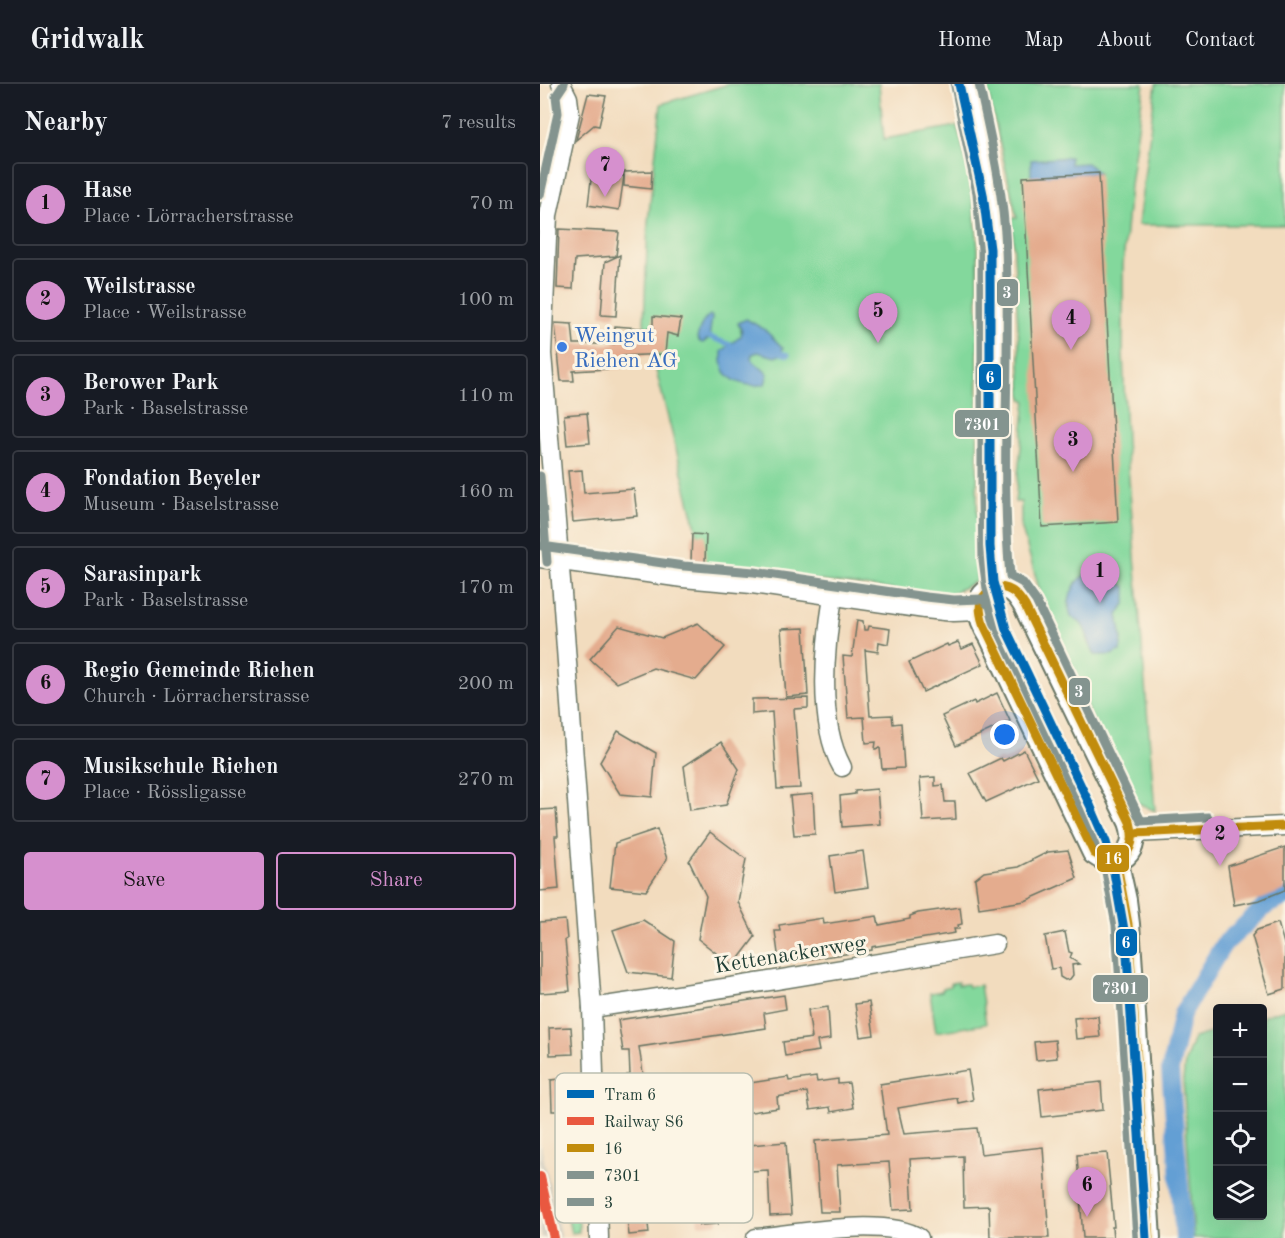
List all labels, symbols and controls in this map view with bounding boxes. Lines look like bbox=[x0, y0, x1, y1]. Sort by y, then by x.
text: Gridwalk bbox=[30, 27, 145, 55]
text: Home bbox=[938, 30, 991, 51]
text: Map bbox=[1024, 30, 1063, 51]
text: About bbox=[1096, 30, 1152, 51]
text: Contact bbox=[1185, 30, 1255, 51]
text: Nearby bbox=[24, 110, 108, 136]
text: 7 results bbox=[441, 113, 516, 133]
pin: 7 bbox=[586, 147, 624, 197]
text: Hase bbox=[83, 180, 132, 202]
text: 1 bbox=[40, 194, 51, 214]
text: 70 m bbox=[469, 194, 514, 214]
text: Place · Lörracherstrasse bbox=[83, 207, 294, 227]
text: Weilstrasse bbox=[83, 276, 196, 298]
line badge: 3 bbox=[996, 278, 1019, 307]
text: 3 bbox=[1002, 286, 1012, 302]
text: 2 bbox=[40, 290, 51, 310]
text: 100 m bbox=[458, 290, 514, 310]
pin: 5 bbox=[858, 294, 898, 343]
pin: 4 bbox=[1052, 300, 1090, 350]
text: Place · Weilstrasse bbox=[83, 303, 246, 323]
place label: Weingut Riehen AG bbox=[574, 325, 678, 372]
marker: Weingut Riehen AG bbox=[555, 340, 569, 354]
line badge: 6 bbox=[978, 363, 1002, 391]
text: 6 bbox=[985, 371, 995, 387]
text: Berower Park bbox=[83, 372, 219, 394]
text: 3 bbox=[40, 386, 51, 406]
text: 110 m bbox=[458, 386, 514, 406]
text: Park · Baselstrasse bbox=[83, 399, 248, 419]
line badge: 7301 bbox=[954, 409, 1010, 438]
text: 7301 bbox=[963, 418, 1001, 434]
pin: 3 bbox=[1054, 422, 1092, 472]
text: Fondation Beyeler bbox=[83, 468, 261, 490]
text: 4 bbox=[40, 482, 51, 502]
text: 160 m bbox=[458, 482, 514, 502]
text: Museum · Baselstrasse bbox=[83, 495, 279, 515]
pin: 1 bbox=[1080, 554, 1120, 603]
text: Sarasinpark bbox=[83, 564, 202, 586]
text: 5 bbox=[40, 578, 51, 598]
text: 170 m bbox=[458, 578, 514, 598]
text: Park · Baselstrasse bbox=[83, 591, 248, 611]
text: Regio Gemeinde Riehen bbox=[83, 660, 315, 682]
text: 6 bbox=[40, 674, 51, 694]
text: 200 m bbox=[458, 674, 514, 694]
line badge: 3 bbox=[1068, 677, 1091, 706]
text: 3 bbox=[1074, 685, 1084, 701]
text: Church · Lörracherstrasse bbox=[83, 687, 309, 707]
your location bbox=[990, 720, 1019, 749]
text: Musikschule Riehen bbox=[83, 756, 278, 778]
text: 7 bbox=[40, 770, 51, 790]
text: 270 m bbox=[458, 770, 514, 790]
text: Place · Rössligasse bbox=[83, 783, 246, 803]
pin: 2 bbox=[1200, 816, 1240, 866]
line badge: 16 bbox=[1096, 844, 1130, 873]
button: Save bbox=[24, 852, 264, 910]
button: Share bbox=[276, 852, 516, 910]
text: 16 bbox=[1104, 852, 1122, 868]
line badge: 6 bbox=[1115, 928, 1138, 957]
street label: Kettenackerweg bbox=[713, 932, 868, 978]
text: 6 bbox=[1121, 936, 1131, 952]
line badge: 7301 bbox=[1092, 974, 1149, 1003]
text: 7301 bbox=[1101, 982, 1139, 998]
map controls bbox=[1213, 1004, 1267, 1220]
button: + bbox=[1213, 1004, 1267, 1058]
button: − bbox=[1213, 1058, 1267, 1112]
legend bbox=[555, 1073, 753, 1223]
text: Tram 6 bbox=[604, 1088, 656, 1104]
button: locate bbox=[1213, 1112, 1267, 1166]
text: Railway S6 bbox=[604, 1115, 684, 1131]
text: 16 bbox=[604, 1142, 623, 1158]
button: layers bbox=[1213, 1166, 1267, 1220]
pin: 6 bbox=[1068, 1168, 1106, 1217]
text: 7301 bbox=[604, 1169, 641, 1185]
text: 3 bbox=[604, 1196, 613, 1212]

